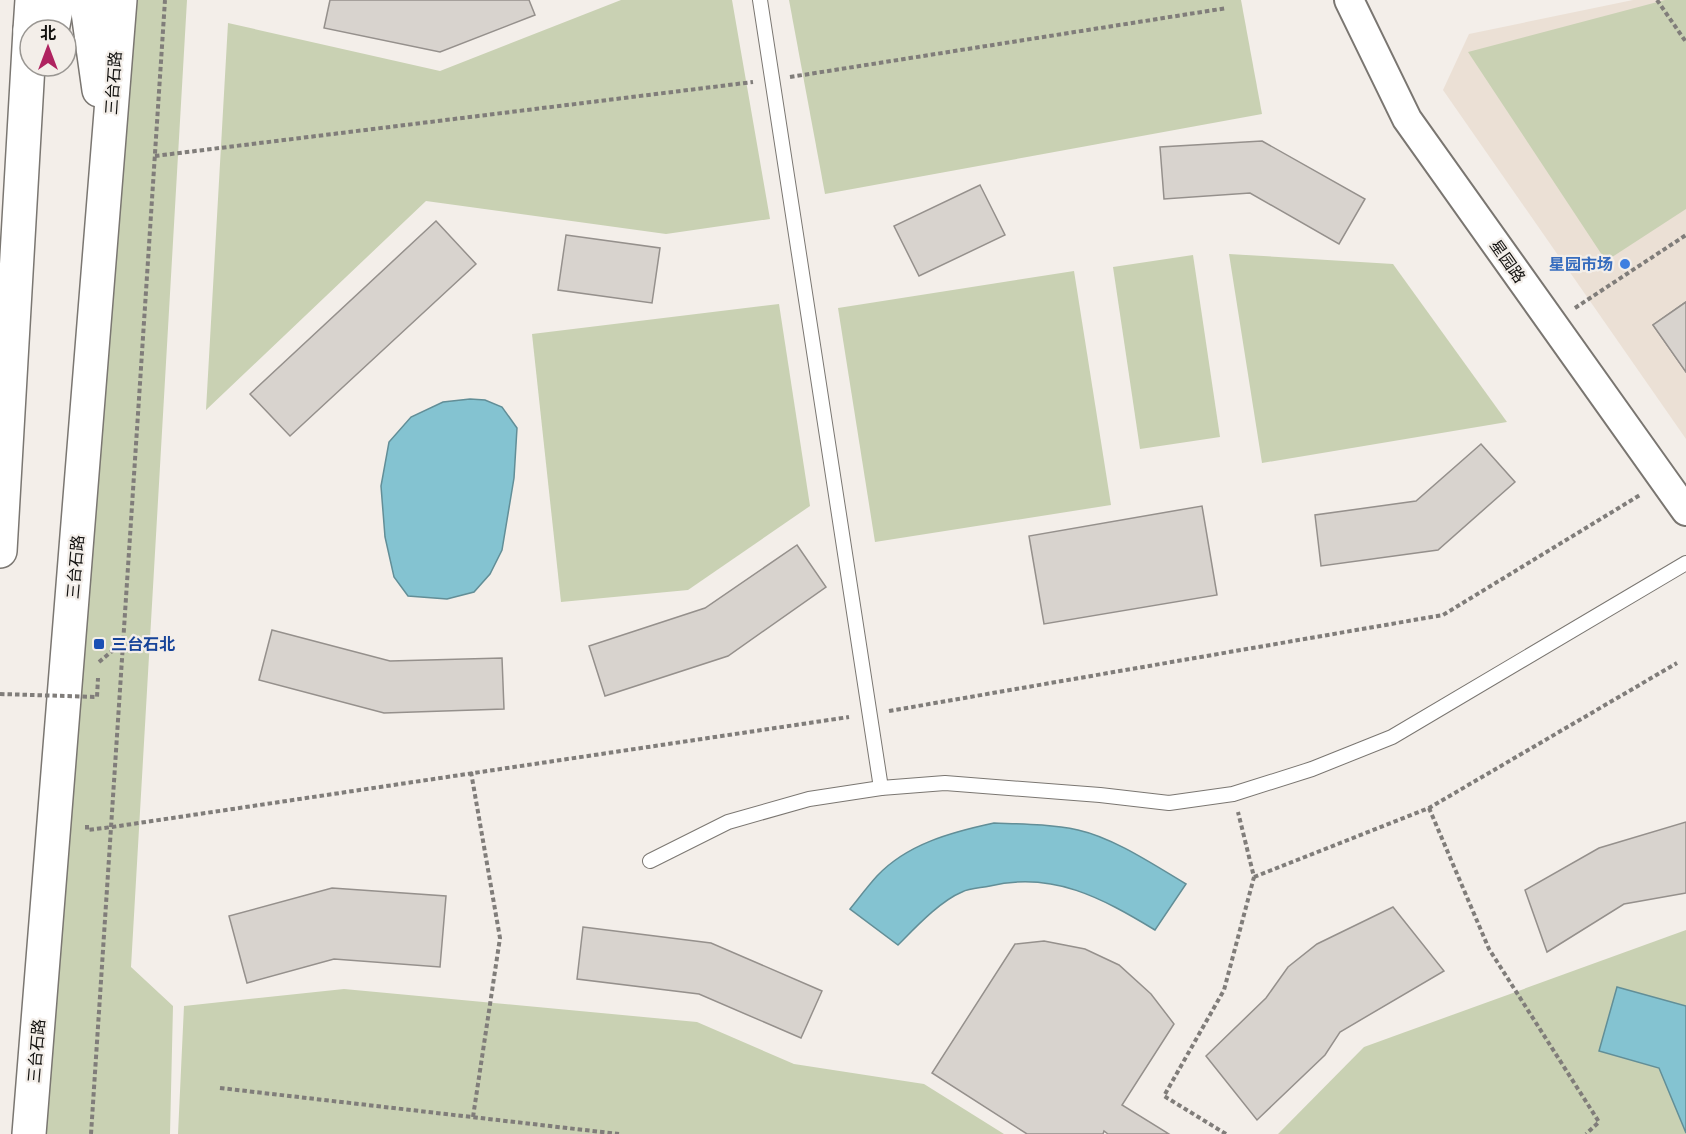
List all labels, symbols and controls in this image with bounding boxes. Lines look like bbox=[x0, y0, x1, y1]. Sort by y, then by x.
north arrow bbox=[18, 18, 78, 78]
text: 北 bbox=[40, 23, 56, 43]
street label: 三台石路 bbox=[101, 50, 125, 116]
street label: 星园路 bbox=[1486, 236, 1530, 286]
place label: 星园市场 bbox=[1549, 254, 1613, 274]
marker: 星园市场 bbox=[1618, 257, 1632, 271]
street label: 三台石路 bbox=[62, 534, 88, 600]
place label: 三台石北 bbox=[111, 634, 175, 654]
marker: 三台石北 bbox=[92, 637, 106, 651]
street label: 三台石路 bbox=[23, 1018, 49, 1084]

